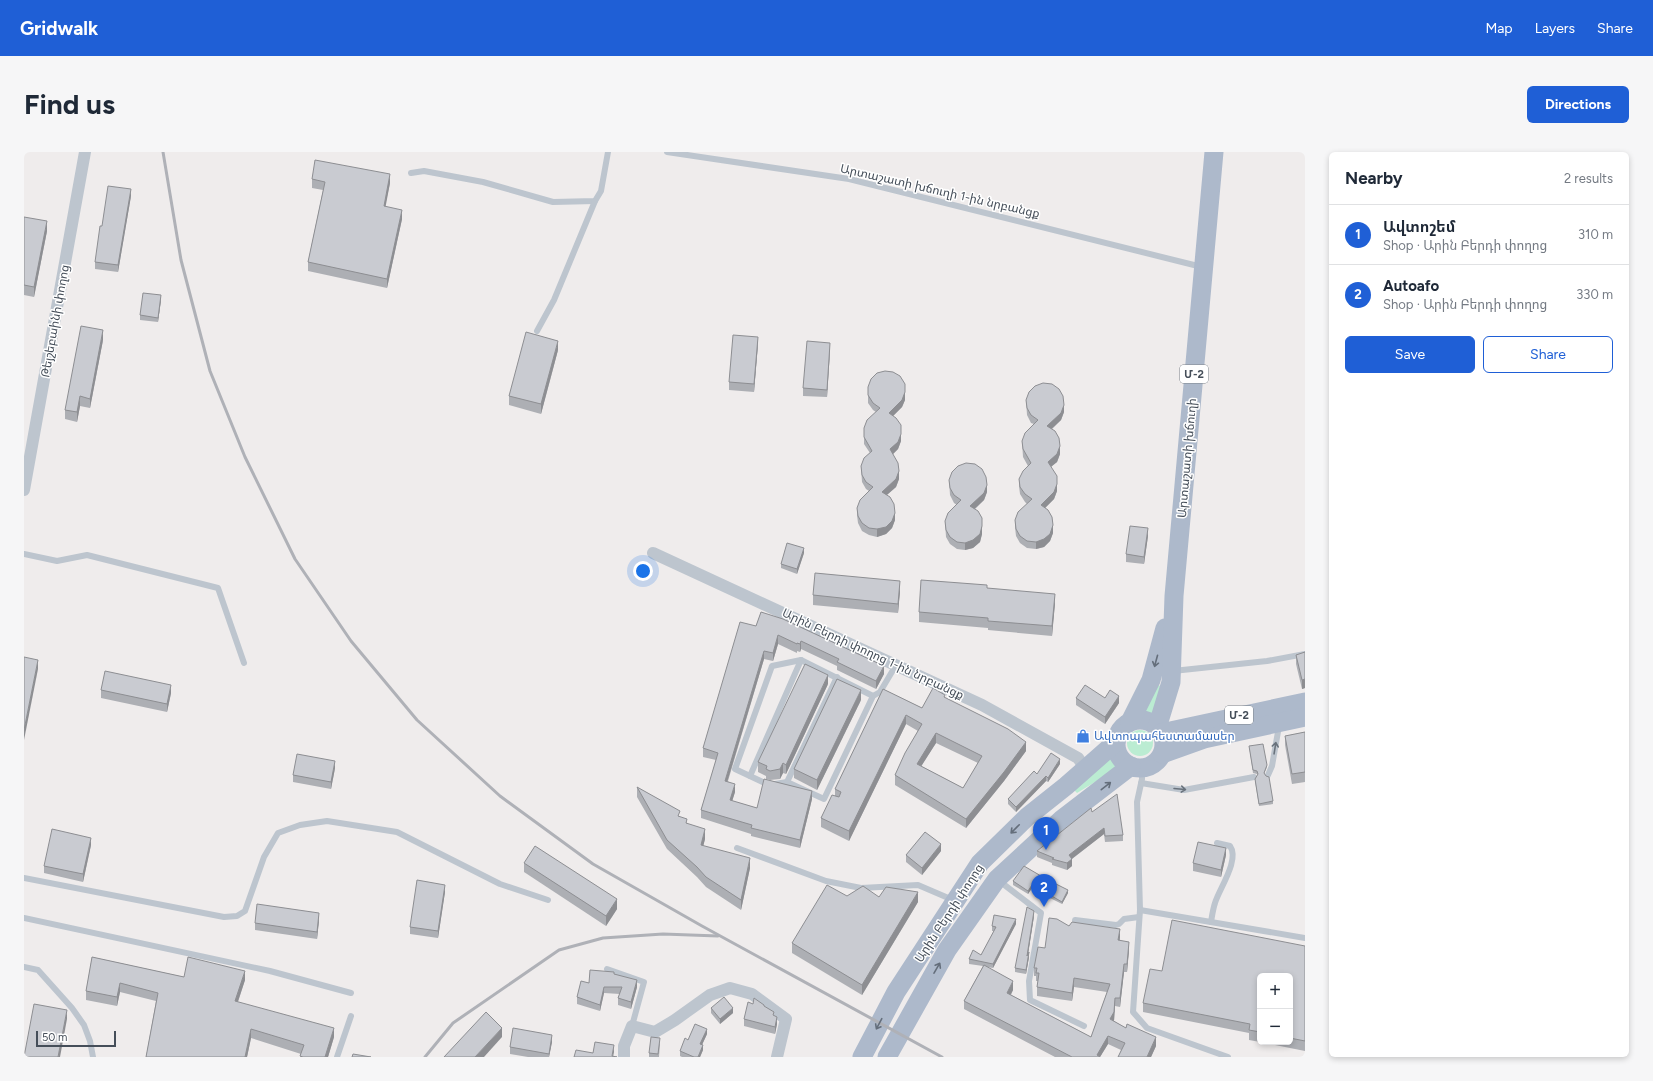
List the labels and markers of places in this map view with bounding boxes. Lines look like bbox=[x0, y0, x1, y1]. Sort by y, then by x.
shop icon: Ավտոպահեստամասեր bbox=[1075, 728, 1091, 744]
place label: Ավտոպահեստամասեր bbox=[1094, 729, 1235, 743]
pin: 1 bbox=[1033, 817, 1059, 850]
pin: 2 bbox=[1031, 874, 1057, 907]

